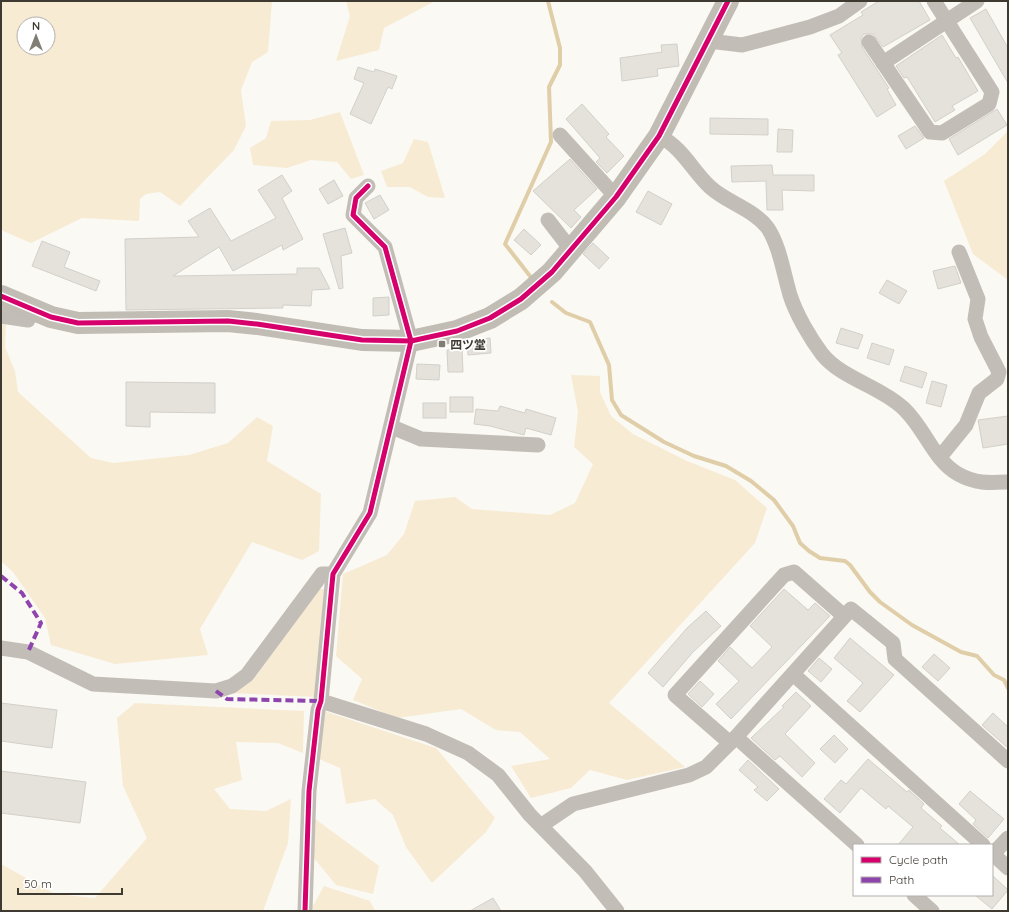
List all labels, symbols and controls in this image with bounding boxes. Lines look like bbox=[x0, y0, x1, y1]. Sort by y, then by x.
north arrow bbox=[16, 16, 56, 56]
text: N bbox=[32, 19, 40, 33]
place label: 四ツ堂 bbox=[450, 337, 486, 352]
marker: 四ツ堂 bbox=[437, 339, 447, 349]
legend bbox=[853, 844, 993, 896]
text: Cycle path bbox=[889, 852, 948, 867]
scale bar bbox=[18, 870, 122, 896]
text: Path bbox=[889, 872, 914, 887]
text: 50 m bbox=[24, 876, 52, 891]

